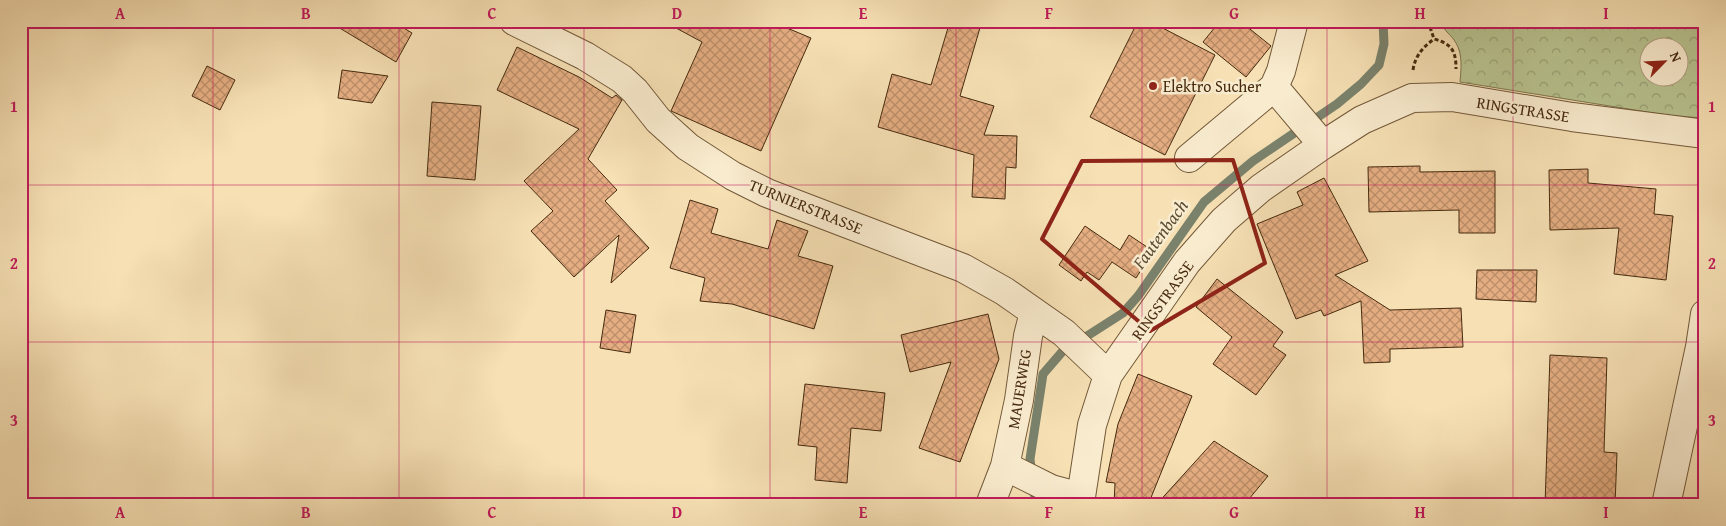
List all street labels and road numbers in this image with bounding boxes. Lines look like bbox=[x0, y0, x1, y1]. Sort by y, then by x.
street label: RINGSTRASSE bbox=[1475, 90, 1571, 128]
street label: TURNIERSTRASSE bbox=[745, 172, 867, 240]
street label: RINGSTRASSE bbox=[1125, 255, 1199, 345]
street label: MAUERWEG bbox=[1001, 347, 1037, 431]

